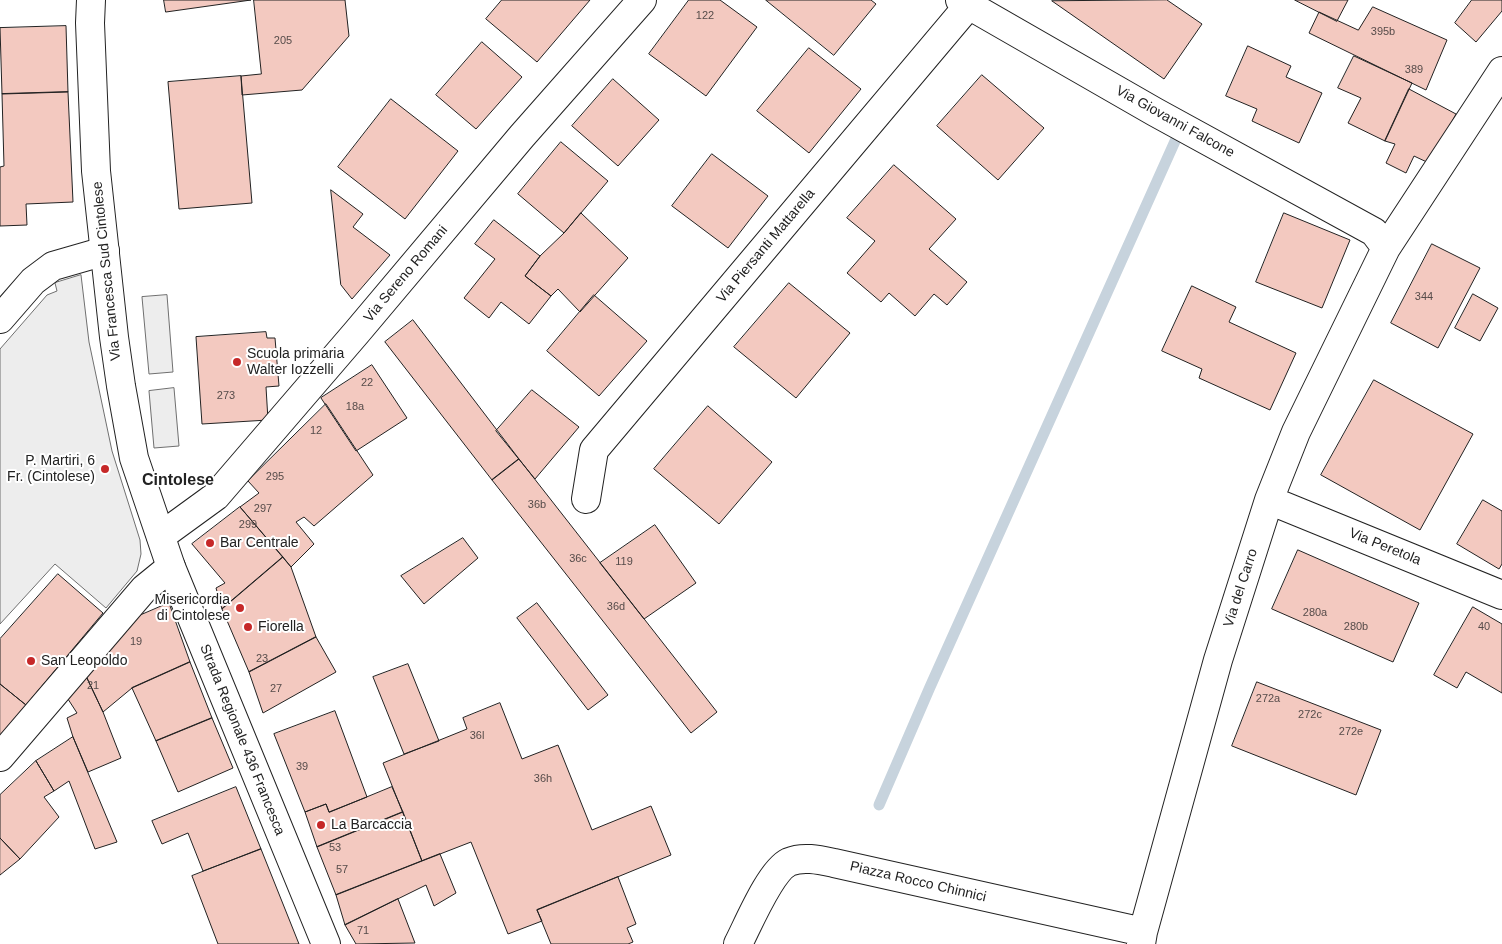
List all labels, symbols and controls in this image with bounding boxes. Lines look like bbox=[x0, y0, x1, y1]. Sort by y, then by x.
house number: 122 bbox=[696, 9, 714, 23]
house number: 395b bbox=[1371, 25, 1395, 39]
house number: 205 bbox=[274, 34, 292, 48]
house number: 389 bbox=[1405, 63, 1423, 77]
street label: Via Giovanni Falcone bbox=[1113, 82, 1237, 162]
street label: Via Francesca Sud Cintolese bbox=[89, 180, 125, 362]
street label: Via Piersanti Mattarella bbox=[713, 186, 819, 306]
street label: Via Sereno Romani bbox=[361, 222, 451, 326]
house number: 344 bbox=[1415, 290, 1433, 304]
place label: Scuola primaria Walter Iozzelli bbox=[247, 346, 344, 378]
marker: Scuola primaria Walter Iozzelli bbox=[231, 356, 243, 368]
house number: 22 bbox=[361, 376, 373, 390]
house number: 273 bbox=[217, 389, 235, 403]
house number: 18a bbox=[346, 400, 364, 414]
house number: 12 bbox=[310, 424, 322, 438]
place label: P. Martiri, 6 Fr. (Cintolese) bbox=[7, 453, 95, 486]
marker: P. Martiri, 6 Fr. (Cintolese) bbox=[99, 463, 111, 475]
house number: 295 bbox=[266, 470, 284, 484]
district label: Cintolese bbox=[142, 471, 214, 491]
house number: 36b bbox=[528, 498, 546, 512]
house number: 297 bbox=[254, 502, 272, 516]
house number: 299 bbox=[239, 518, 257, 532]
street label: Via Peretola bbox=[1347, 525, 1423, 569]
place label: Bar Centrale bbox=[220, 535, 299, 551]
marker: Bar Centrale bbox=[204, 537, 216, 549]
street label: Via del Carro bbox=[1220, 547, 1262, 629]
house number: 36c bbox=[569, 552, 587, 566]
house number: 119 bbox=[615, 555, 633, 569]
place label: Misericordia di Cintolese bbox=[155, 592, 230, 624]
house number: 36d bbox=[607, 600, 625, 614]
marker: Misericordia di Cintolese bbox=[234, 602, 246, 614]
house number: 280a bbox=[1303, 606, 1327, 620]
place label: Fiorella bbox=[258, 619, 304, 635]
house number: 280b bbox=[1344, 620, 1368, 634]
house number: 40 bbox=[1478, 620, 1490, 634]
marker: Fiorella bbox=[242, 621, 254, 633]
house number: 19 bbox=[130, 635, 142, 649]
street label: Strada Regionale 436 Francesca bbox=[196, 642, 288, 838]
house number: 23 bbox=[256, 652, 268, 666]
place label: San Leopoldo bbox=[41, 653, 127, 669]
marker: San Leopoldo bbox=[25, 655, 37, 667]
house number: 21 bbox=[87, 679, 99, 693]
house number: 27 bbox=[270, 682, 282, 696]
house number: 272a bbox=[1256, 692, 1280, 706]
house number: 272c bbox=[1298, 708, 1322, 722]
house number: 272e bbox=[1339, 725, 1363, 739]
house number: 36l bbox=[470, 729, 484, 743]
house number: 39 bbox=[296, 760, 308, 774]
house number: 36h bbox=[534, 772, 552, 786]
place label: La Barcaccia bbox=[331, 817, 412, 833]
marker: La Barcaccia bbox=[315, 819, 327, 831]
house number: 53 bbox=[329, 841, 341, 855]
street label: Piazza Rocco Chinnici bbox=[848, 858, 988, 906]
house number: 57 bbox=[336, 863, 348, 877]
house number: 71 bbox=[357, 924, 369, 938]

